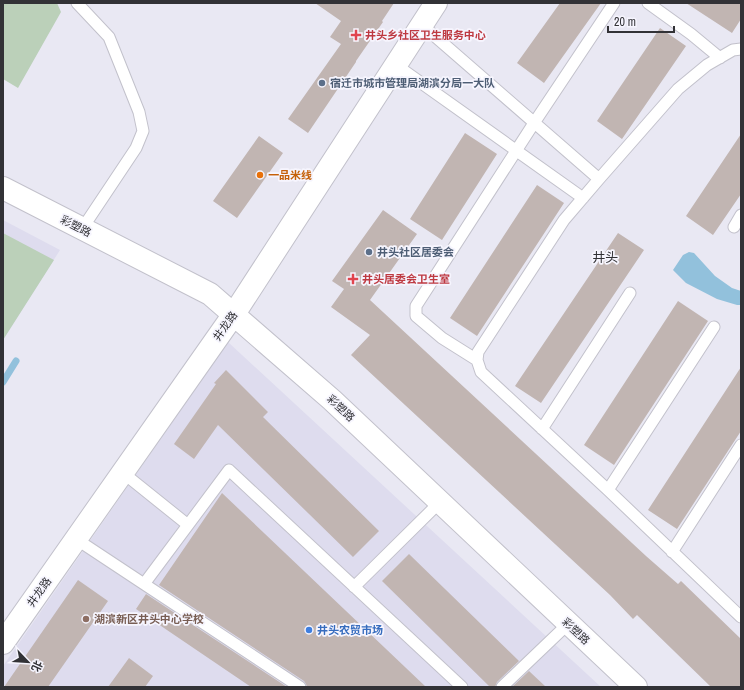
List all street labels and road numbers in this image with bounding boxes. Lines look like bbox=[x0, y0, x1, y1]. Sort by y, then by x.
street label: 彩塑路 bbox=[58, 212, 94, 240]
street label: 井龙路 bbox=[210, 308, 240, 344]
street label: 彩塑路 bbox=[324, 392, 358, 424]
street label: 井龙路 bbox=[24, 574, 54, 610]
street label: 彩塑路 bbox=[559, 615, 593, 647]

